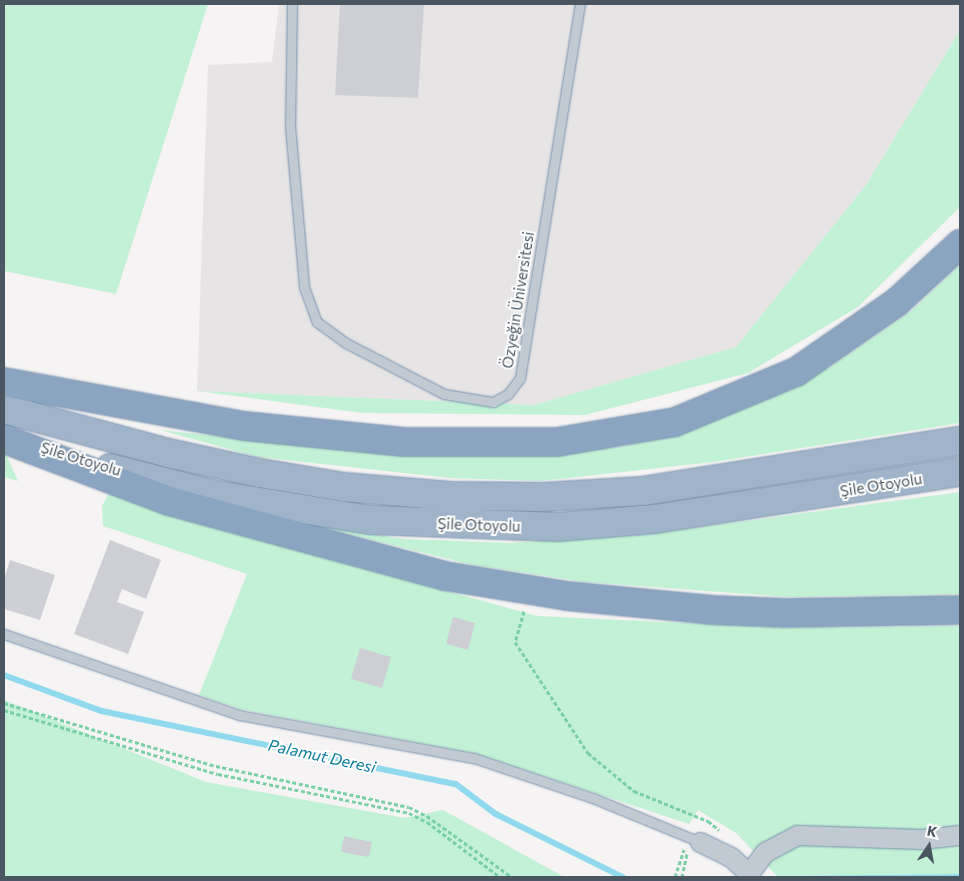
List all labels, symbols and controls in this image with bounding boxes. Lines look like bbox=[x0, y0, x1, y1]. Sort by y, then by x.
street label: Özyeğin Üniversitesi bbox=[498, 230, 538, 370]
street label: Şile Otoyolu bbox=[39, 438, 123, 480]
street label: Şile Otoyolu bbox=[839, 470, 923, 500]
street label: Şile Otoyolu bbox=[437, 515, 521, 535]
water label: Palamut Deresi bbox=[266, 735, 378, 777]
north arrow bbox=[904, 821, 954, 871]
text: K bbox=[926, 822, 939, 840]

